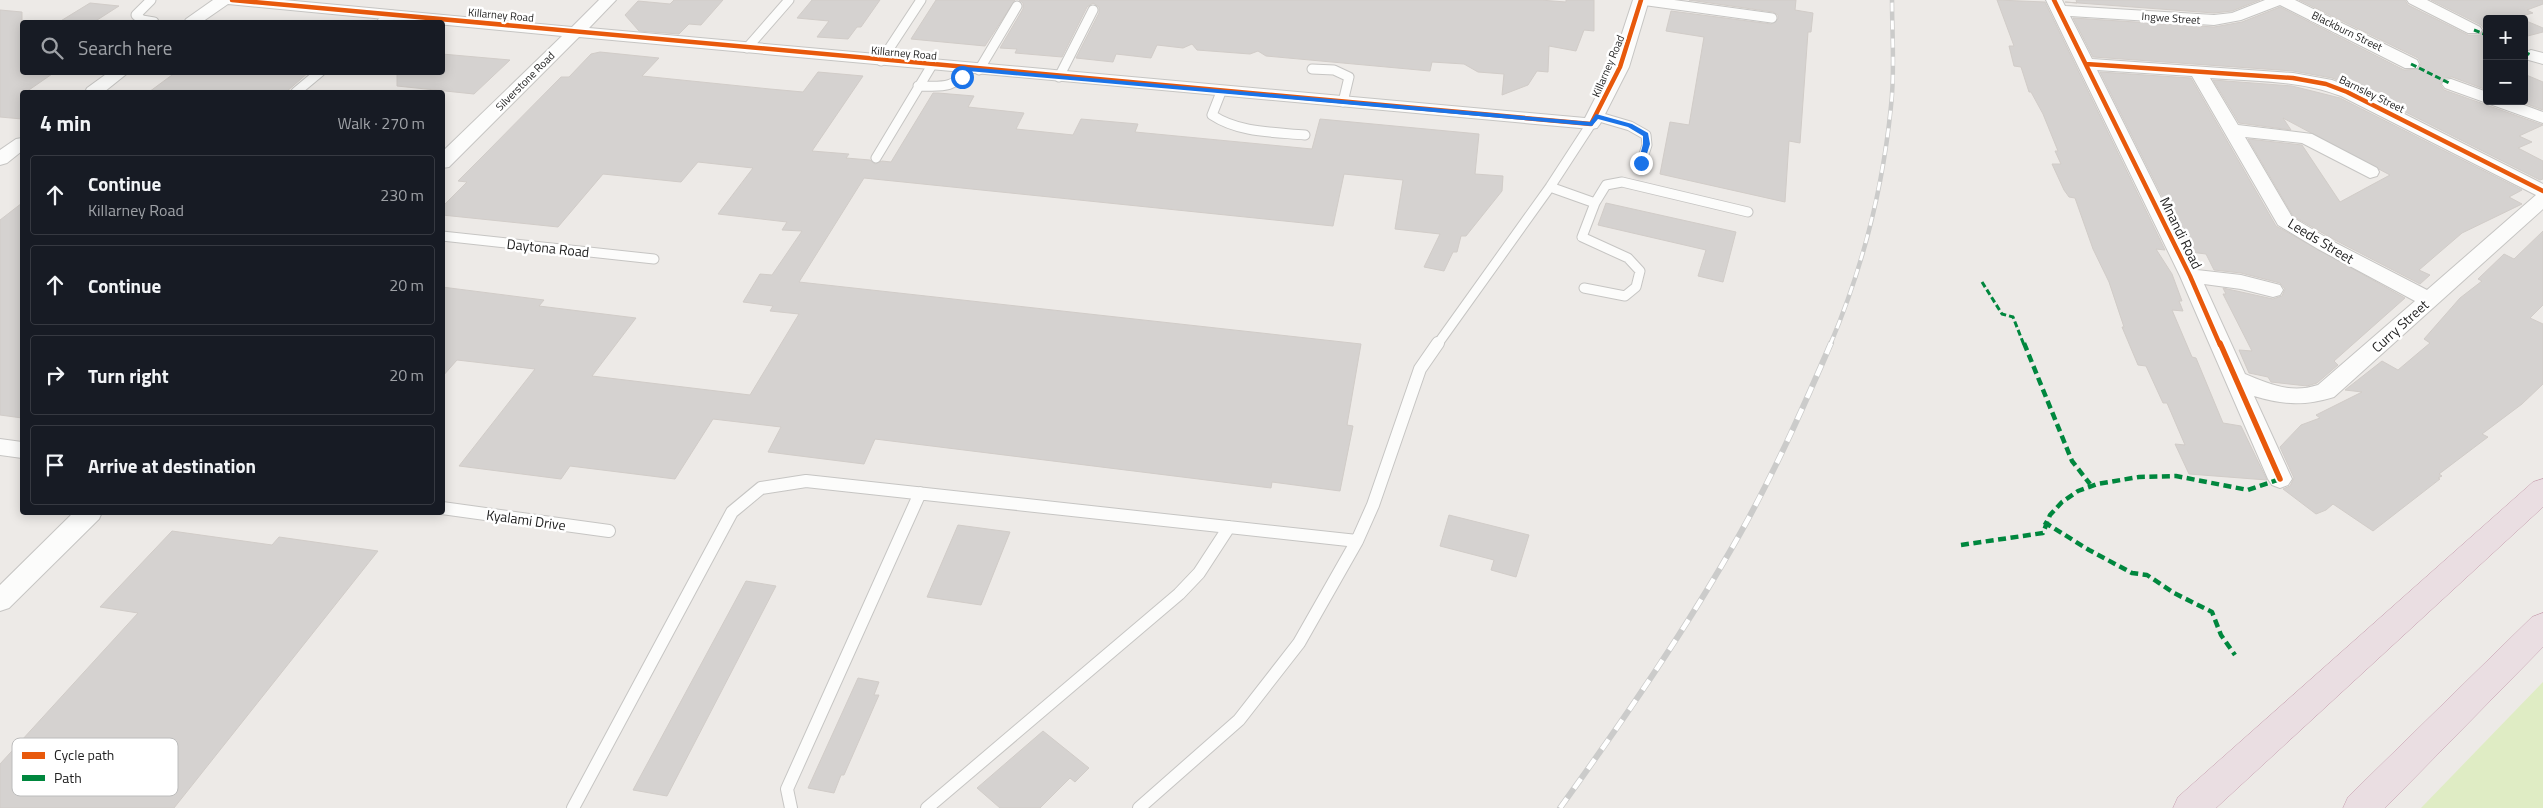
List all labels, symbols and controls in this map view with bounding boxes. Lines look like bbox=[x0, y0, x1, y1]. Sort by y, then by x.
street label: Killarney Road bbox=[467, 4, 535, 26]
street label: Blackburn Street bbox=[2309, 7, 2385, 55]
street label: Ingwe Street bbox=[2141, 8, 2201, 28]
map controls bbox=[2483, 15, 2528, 105]
button: + bbox=[2483, 15, 2528, 60]
search box bbox=[20, 20, 445, 75]
street label: Killarney Road bbox=[1588, 32, 1628, 99]
text: Search here bbox=[78, 33, 172, 62]
icon: search bbox=[38, 34, 66, 62]
street label: Killarney Road bbox=[870, 42, 938, 64]
street label: Silverstone Road bbox=[492, 48, 558, 114]
button: − bbox=[2483, 60, 2528, 105]
route start bbox=[951, 66, 974, 89]
street label: Barnsley Street bbox=[2336, 71, 2408, 117]
text: 4 min bbox=[40, 107, 91, 139]
text: Walk · 270 m bbox=[337, 111, 425, 135]
route end bbox=[1630, 152, 1653, 175]
text: Continue bbox=[88, 169, 161, 198]
icon: ahead bbox=[41, 181, 69, 209]
text: 230 m bbox=[380, 183, 424, 207]
street label: Mnandi Road bbox=[2155, 193, 2208, 272]
text: Killarney Road bbox=[88, 198, 184, 222]
street label: Leeds Street bbox=[2284, 213, 2358, 269]
street label: Daytona Road bbox=[506, 233, 590, 262]
icon: ahead bbox=[41, 271, 69, 299]
text: Continue bbox=[88, 271, 161, 300]
text: 20 m bbox=[389, 273, 424, 297]
street label: Curry Street bbox=[2366, 294, 2433, 357]
icon: right bbox=[41, 361, 69, 389]
text: Turn right bbox=[88, 361, 169, 390]
text: 20 m bbox=[389, 363, 424, 387]
icon: arrive bbox=[41, 451, 69, 479]
text: Arrive at destination bbox=[88, 451, 256, 480]
street label: Kyalami Drive bbox=[485, 504, 567, 535]
legend bbox=[12, 738, 178, 796]
text: Cycle path bbox=[54, 744, 114, 765]
text: Path bbox=[54, 767, 82, 788]

